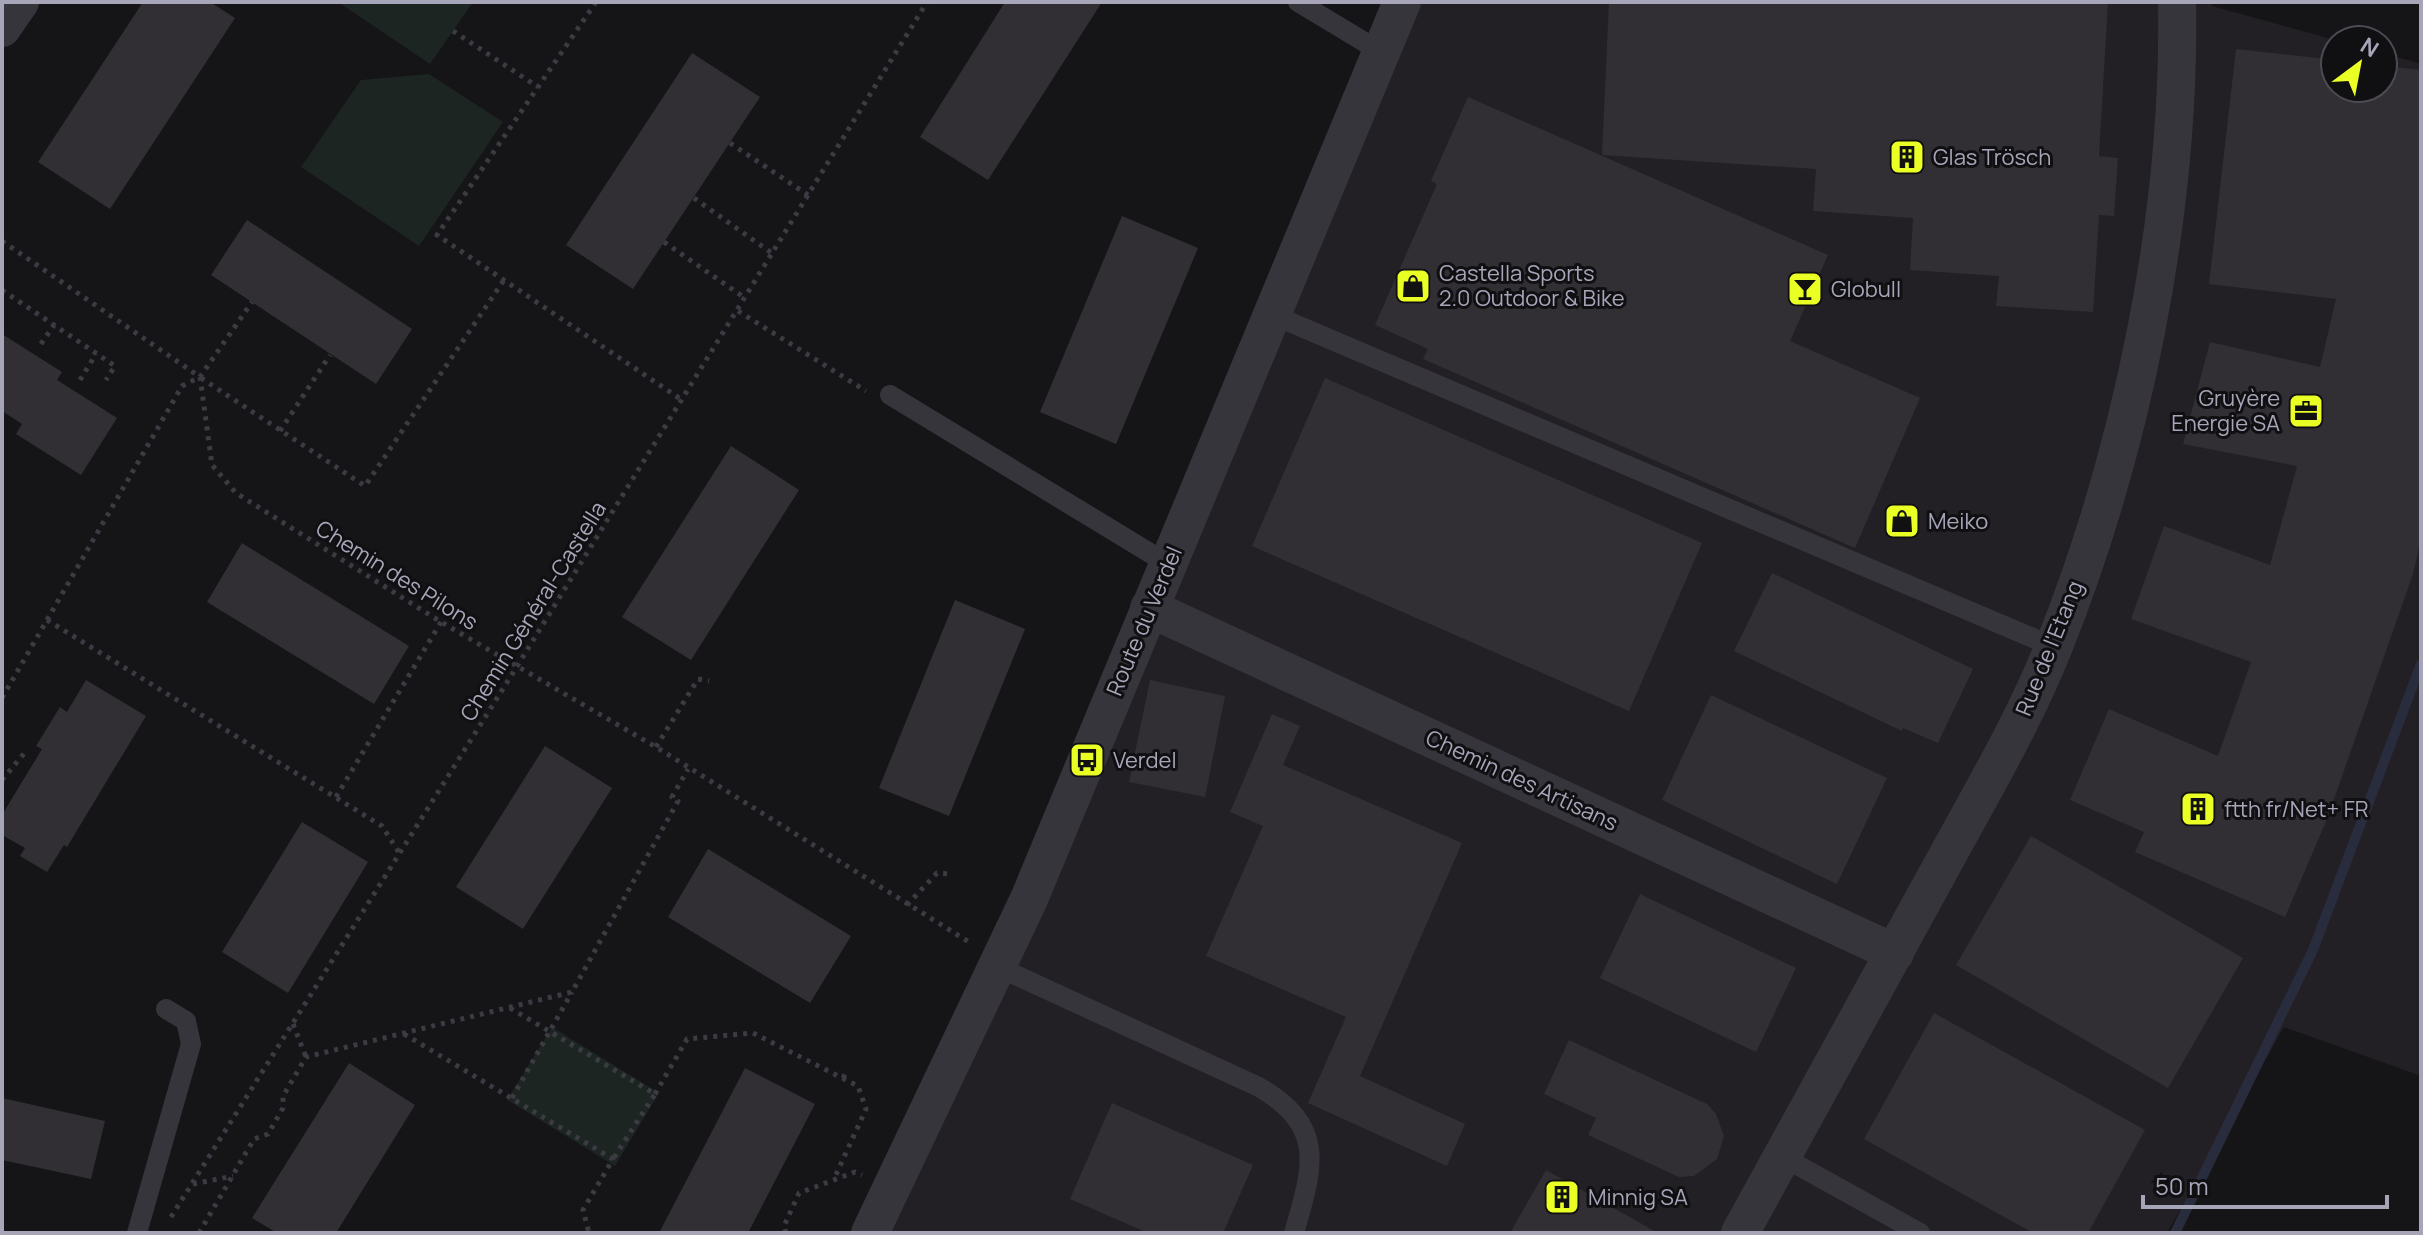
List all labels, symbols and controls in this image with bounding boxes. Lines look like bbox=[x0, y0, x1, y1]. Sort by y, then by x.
north arrow bbox=[2319, 24, 2399, 104]
text: N bbox=[2355, 30, 2384, 64]
building icon: Glas Trösch bbox=[1888, 138, 1926, 176]
place label: Glas Trösch bbox=[1933, 142, 2051, 172]
place label: Castella Sports 2.0 Outdoor & Bike bbox=[1439, 258, 1625, 313]
shop icon: Castella Sports 2.0 Outdoor & Bike bbox=[1394, 267, 1432, 305]
bar icon: Globull bbox=[1786, 270, 1824, 308]
place label: Globull bbox=[1831, 274, 1901, 304]
place label: Gruyère Energie SA bbox=[2171, 383, 2280, 438]
office icon: Gruyère Energie SA bbox=[2287, 392, 2325, 430]
street label: Chemin Général-Castella bbox=[453, 495, 613, 727]
shop icon: Meiko bbox=[1883, 502, 1921, 540]
place label: Meiko bbox=[1928, 506, 1988, 536]
street label: Chemin des Pilons bbox=[310, 513, 484, 637]
street label: Route du Verdel bbox=[1099, 542, 1189, 700]
street label: Rue de l'Etang bbox=[2008, 576, 2090, 720]
street label: Chemin des Artisans bbox=[1421, 722, 1623, 838]
bus stop icon: Verdel bbox=[1068, 741, 1106, 779]
place label: Verdel bbox=[1113, 745, 1177, 775]
building icon: ftth fr/Net+ FR bbox=[2179, 790, 2217, 828]
place label: ftth fr/Net+ FR bbox=[2224, 794, 2369, 824]
scale bar bbox=[2143, 1159, 2387, 1209]
text: 50 m bbox=[2155, 1169, 2209, 1202]
building icon: Minnig SA bbox=[1543, 1178, 1581, 1216]
place label: Minnig SA bbox=[1588, 1182, 1688, 1212]

